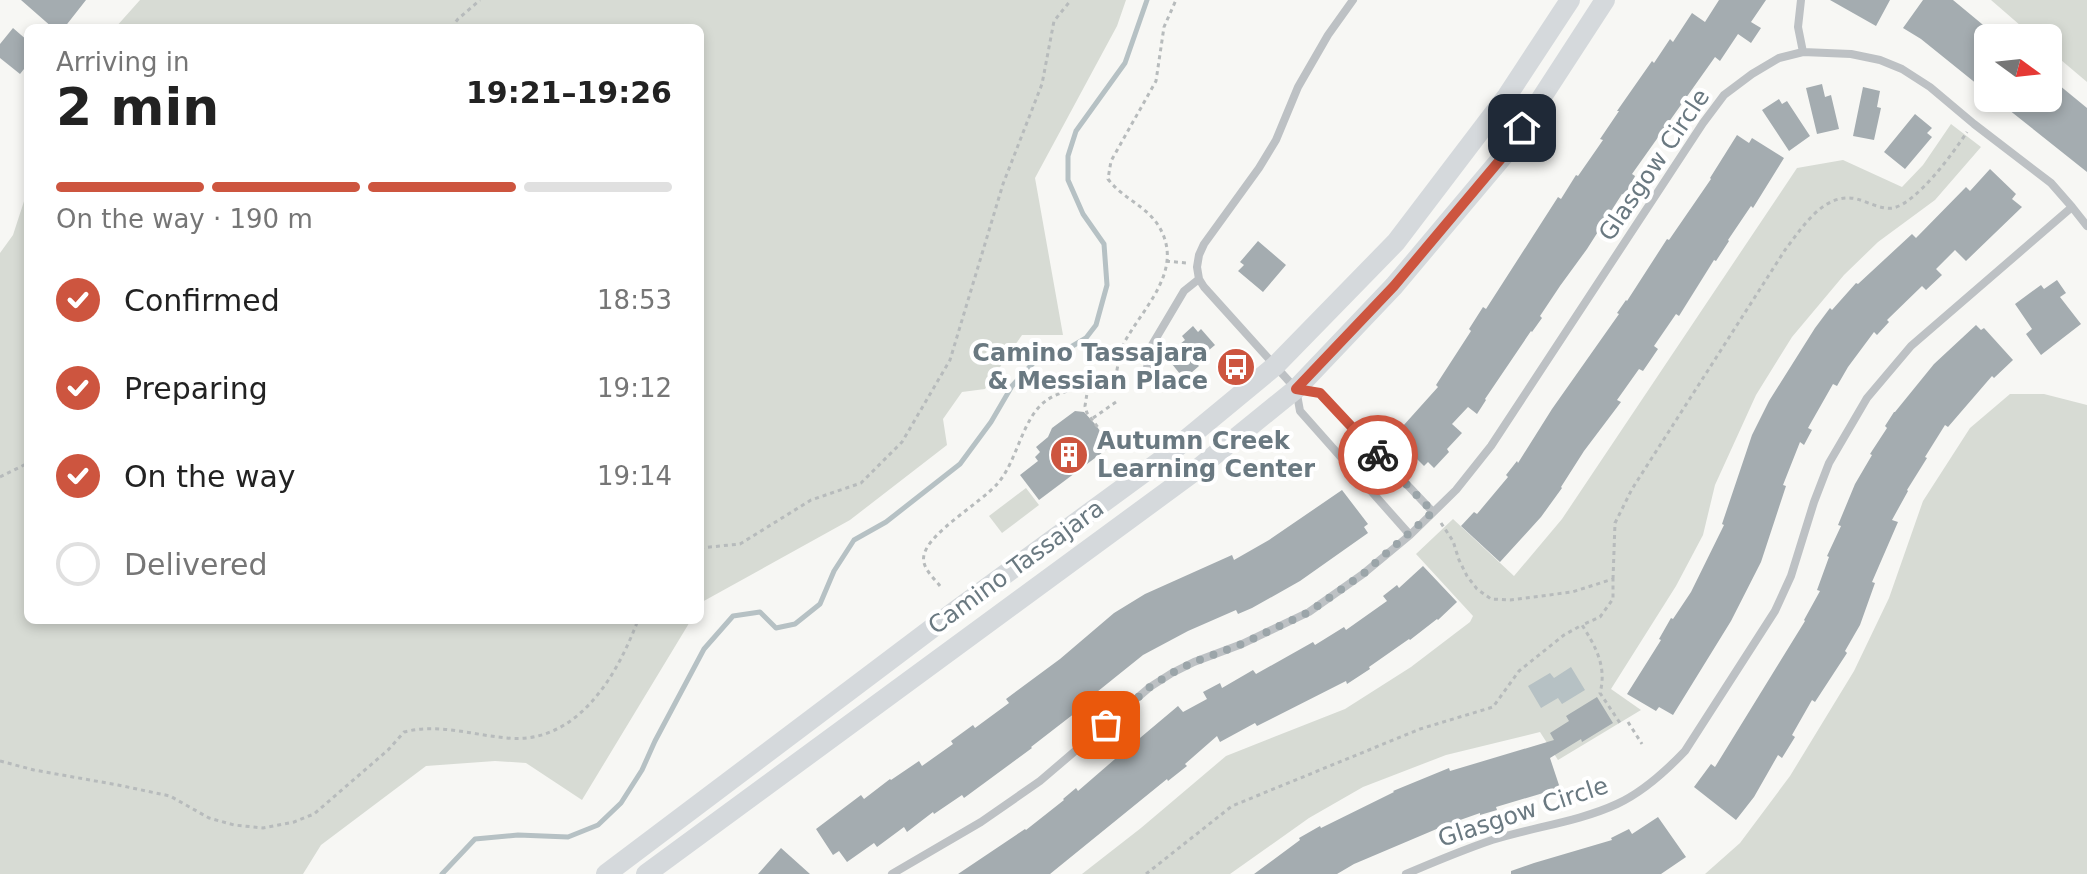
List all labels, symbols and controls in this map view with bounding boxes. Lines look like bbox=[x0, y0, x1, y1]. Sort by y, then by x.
north arrow bbox=[1974, 24, 2062, 112]
map controls bbox=[1974, 24, 2062, 112]
text: Arriving in bbox=[56, 47, 190, 77]
text: 19:21–19:26 bbox=[466, 75, 672, 110]
text: 2 min bbox=[56, 77, 219, 137]
street label: Glasgow Circle bbox=[1593, 84, 1715, 246]
pin bbox=[1488, 94, 1556, 162]
icon: home bbox=[1500, 106, 1544, 150]
text: On the way · 190 m bbox=[56, 204, 313, 234]
icon: check bbox=[56, 278, 100, 322]
text: Confirmed bbox=[124, 283, 280, 318]
text: 18:53 bbox=[597, 285, 672, 315]
place label: Camino Tassajara & Messian Place bbox=[972, 339, 1208, 395]
bus stop icon: Camino Tassajara & Messian Place bbox=[1215, 346, 1257, 388]
icon: check bbox=[56, 366, 100, 410]
text: Preparing bbox=[124, 371, 268, 406]
text: 19:12 bbox=[597, 373, 672, 403]
courier bbox=[1338, 415, 1418, 495]
place label: Autumn Creek Learning Center bbox=[1097, 427, 1315, 483]
icon: bike bbox=[1356, 433, 1400, 477]
building icon: Autumn Creek Learning Center bbox=[1048, 434, 1090, 476]
icon: check bbox=[56, 454, 100, 498]
text: On the way bbox=[124, 459, 296, 494]
text: 19:14 bbox=[597, 461, 672, 491]
street label: Camino Tassajara bbox=[923, 494, 1109, 640]
text: Delivered bbox=[124, 547, 268, 582]
pin bbox=[1072, 691, 1140, 759]
icon: bag bbox=[1084, 703, 1128, 747]
street label: Glasgow Circle bbox=[1434, 771, 1612, 853]

